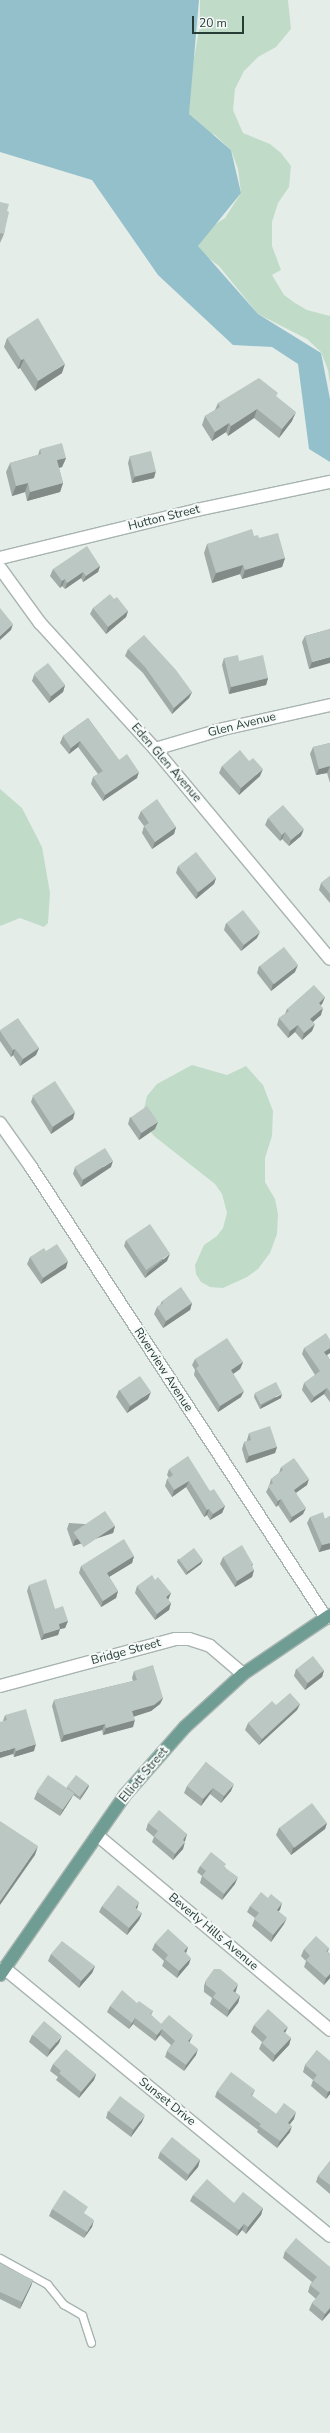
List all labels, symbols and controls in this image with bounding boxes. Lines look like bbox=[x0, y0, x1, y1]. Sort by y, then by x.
scale bar bbox=[194, 8, 246, 34]
text: 20 m bbox=[199, 15, 227, 31]
street label: Hutton Street bbox=[127, 502, 201, 534]
street label: Glen Avenue bbox=[207, 710, 277, 740]
street label: Eden Glen Avenue bbox=[128, 721, 204, 805]
street label: Riverview Avenue bbox=[130, 1325, 196, 1415]
street label: Bridge Street bbox=[90, 1636, 162, 1668]
street label: Elliott Street bbox=[117, 1744, 171, 1806]
street label: Beverly Hills Avenue bbox=[165, 1890, 261, 1974]
street label: Sunset Drive bbox=[136, 2075, 198, 2129]

